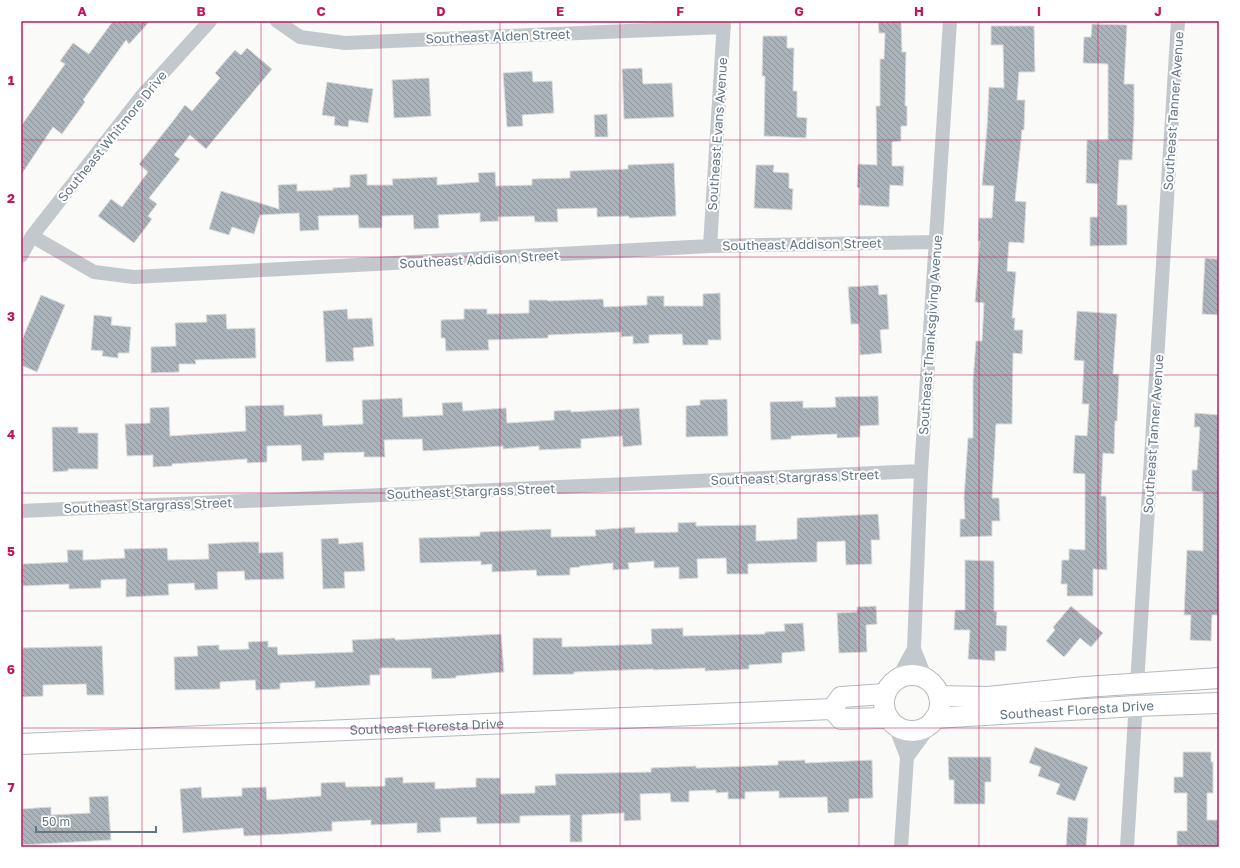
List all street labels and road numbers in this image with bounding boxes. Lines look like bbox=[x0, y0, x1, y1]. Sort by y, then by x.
street label: Southeast Alden Street bbox=[425, 25, 571, 47]
street label: Southeast Tanner Avenue bbox=[1159, 31, 1187, 191]
street label: Southeast Evans Avenue bbox=[704, 57, 730, 211]
street label: Southeast Whitmore Drive bbox=[54, 67, 170, 205]
street label: Southeast Thanksgiving Avenue bbox=[915, 234, 945, 436]
street label: Southeast Addison Street bbox=[722, 235, 882, 253]
street label: Southeast Addison Street bbox=[399, 247, 559, 271]
street label: Southeast Tanner Avenue bbox=[1139, 354, 1167, 514]
street label: Southeast Stargrass Street bbox=[710, 466, 880, 488]
street label: Southeast Stargrass Street bbox=[386, 480, 556, 502]
street label: Southeast Stargrass Street bbox=[63, 494, 233, 516]
street label: Southeast Floresta Drive bbox=[999, 697, 1154, 722]
street label: Southeast Floresta Drive bbox=[349, 715, 504, 738]

